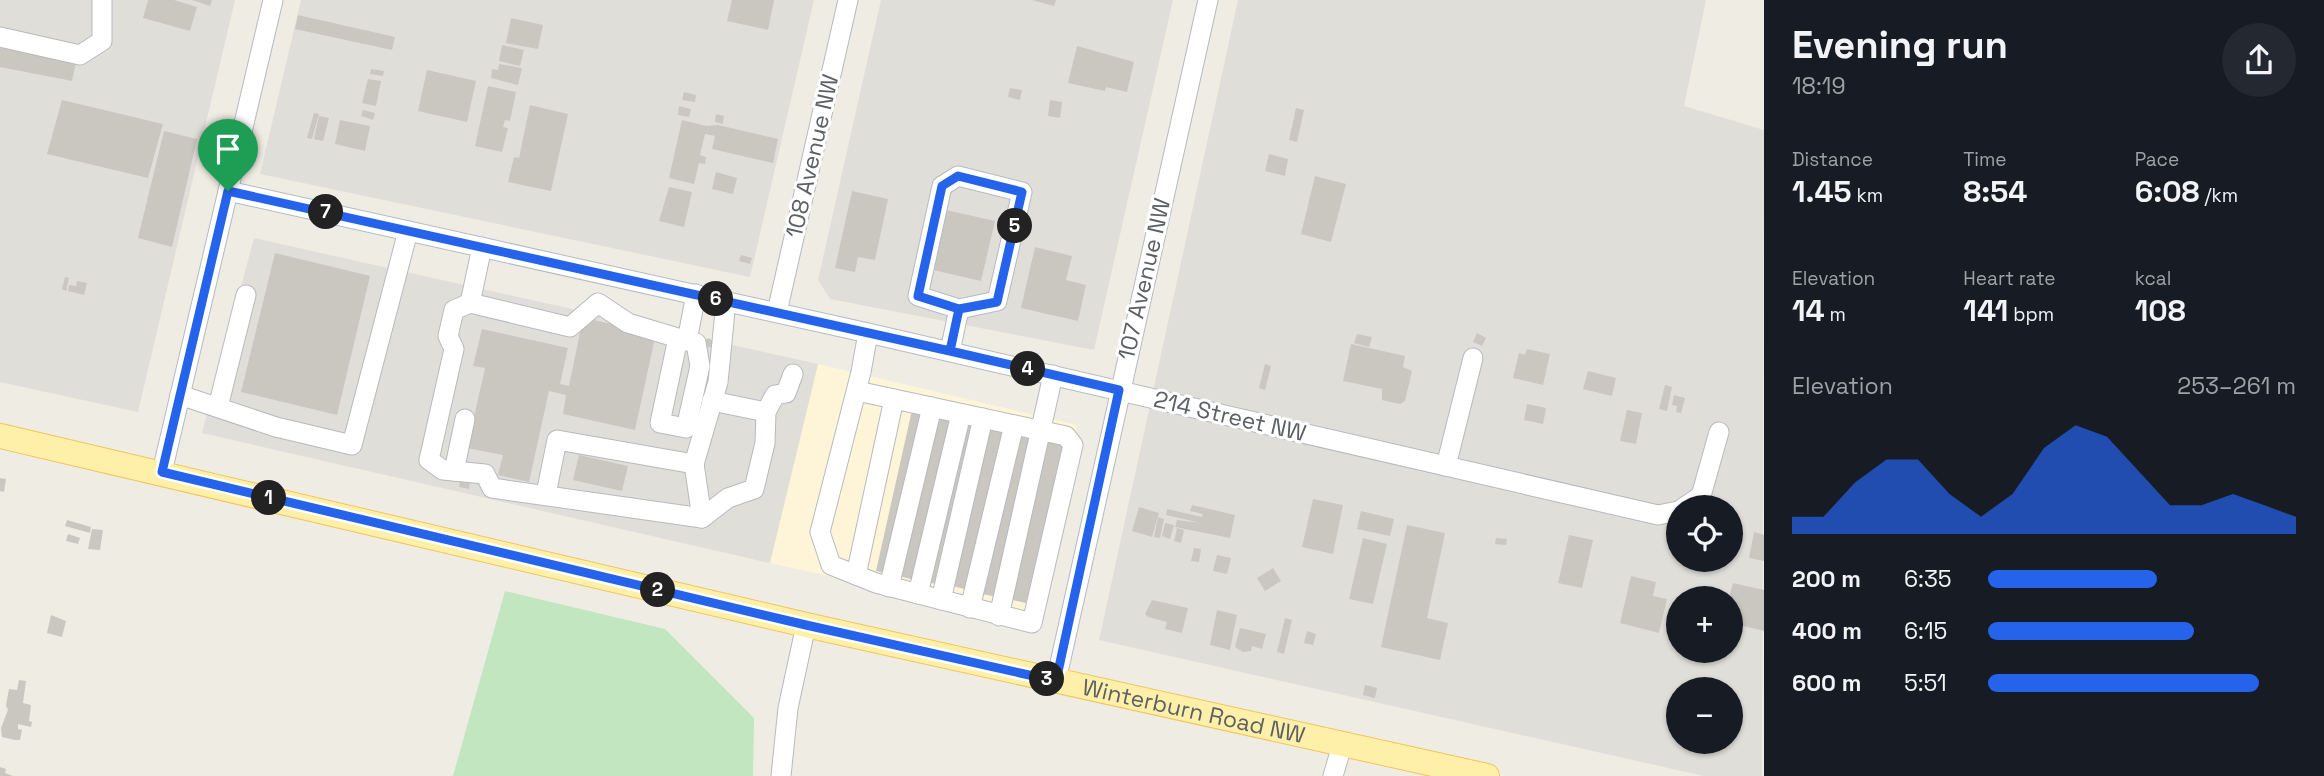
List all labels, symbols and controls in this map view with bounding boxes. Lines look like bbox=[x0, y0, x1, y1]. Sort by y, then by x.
text: Evening run bbox=[1792, 21, 2008, 69]
button: share bbox=[2222, 23, 2296, 97]
street label: 108 Avenue NW bbox=[779, 71, 845, 241]
text: 18:19 bbox=[1792, 71, 1845, 101]
pin bbox=[198, 119, 258, 191]
icon: arrive bbox=[209, 130, 247, 168]
text: Distance bbox=[1792, 147, 1873, 172]
text: Time bbox=[1963, 147, 2007, 172]
text: Pace bbox=[2135, 147, 2179, 172]
text: 1.45 bbox=[1792, 172, 1852, 211]
text: 8:54 bbox=[1963, 172, 2027, 211]
text: 6:08 bbox=[2135, 172, 2200, 211]
text: km bbox=[1852, 183, 1883, 208]
text: /km bbox=[2200, 183, 2238, 208]
pin: 7 bbox=[308, 194, 344, 230]
street label: 107 Avenue NW bbox=[1111, 195, 1177, 363]
text: 7 bbox=[320, 199, 331, 224]
pin: 5 bbox=[998, 208, 1032, 244]
text: 5 bbox=[1009, 213, 1020, 238]
text: Elevation bbox=[1792, 266, 1875, 291]
text: Heart rate bbox=[1963, 266, 2056, 291]
text: kcal bbox=[2135, 266, 2171, 291]
pin: 6 bbox=[698, 282, 734, 316]
text: 6 bbox=[710, 286, 721, 311]
text: 14 bbox=[1792, 291, 1825, 330]
text: 141 bbox=[1963, 291, 2008, 330]
text: 108 bbox=[2135, 291, 2186, 330]
text: m bbox=[1825, 302, 1846, 327]
text: bpm bbox=[2008, 302, 2054, 327]
pin: 4 bbox=[1010, 352, 1046, 386]
text: 4 bbox=[1021, 356, 1034, 381]
text: Elevation bbox=[1792, 371, 1893, 401]
text: 253–261 m bbox=[2177, 371, 2296, 401]
street label: 214 Street NW bbox=[1151, 384, 1309, 448]
pin: 1 bbox=[252, 480, 286, 516]
text: 1 bbox=[264, 485, 273, 510]
map controls bbox=[1666, 495, 1743, 754]
button: locate bbox=[1666, 495, 1743, 572]
text: 200 m bbox=[1792, 564, 1861, 594]
text: 6:35 bbox=[1904, 564, 1952, 594]
pin: 2 bbox=[640, 572, 676, 608]
text: 2 bbox=[652, 577, 663, 602]
button: + bbox=[1666, 586, 1743, 663]
text: 400 m bbox=[1792, 616, 1862, 646]
text: 6:15 bbox=[1904, 616, 1947, 646]
pin: 3 bbox=[1030, 662, 1064, 696]
text: 3 bbox=[1041, 666, 1052, 691]
text: 600 m bbox=[1792, 668, 1862, 698]
text: 5:51 bbox=[1904, 668, 1947, 698]
street label: Winterburn Road NW bbox=[1079, 672, 1308, 750]
button: − bbox=[1666, 677, 1743, 754]

